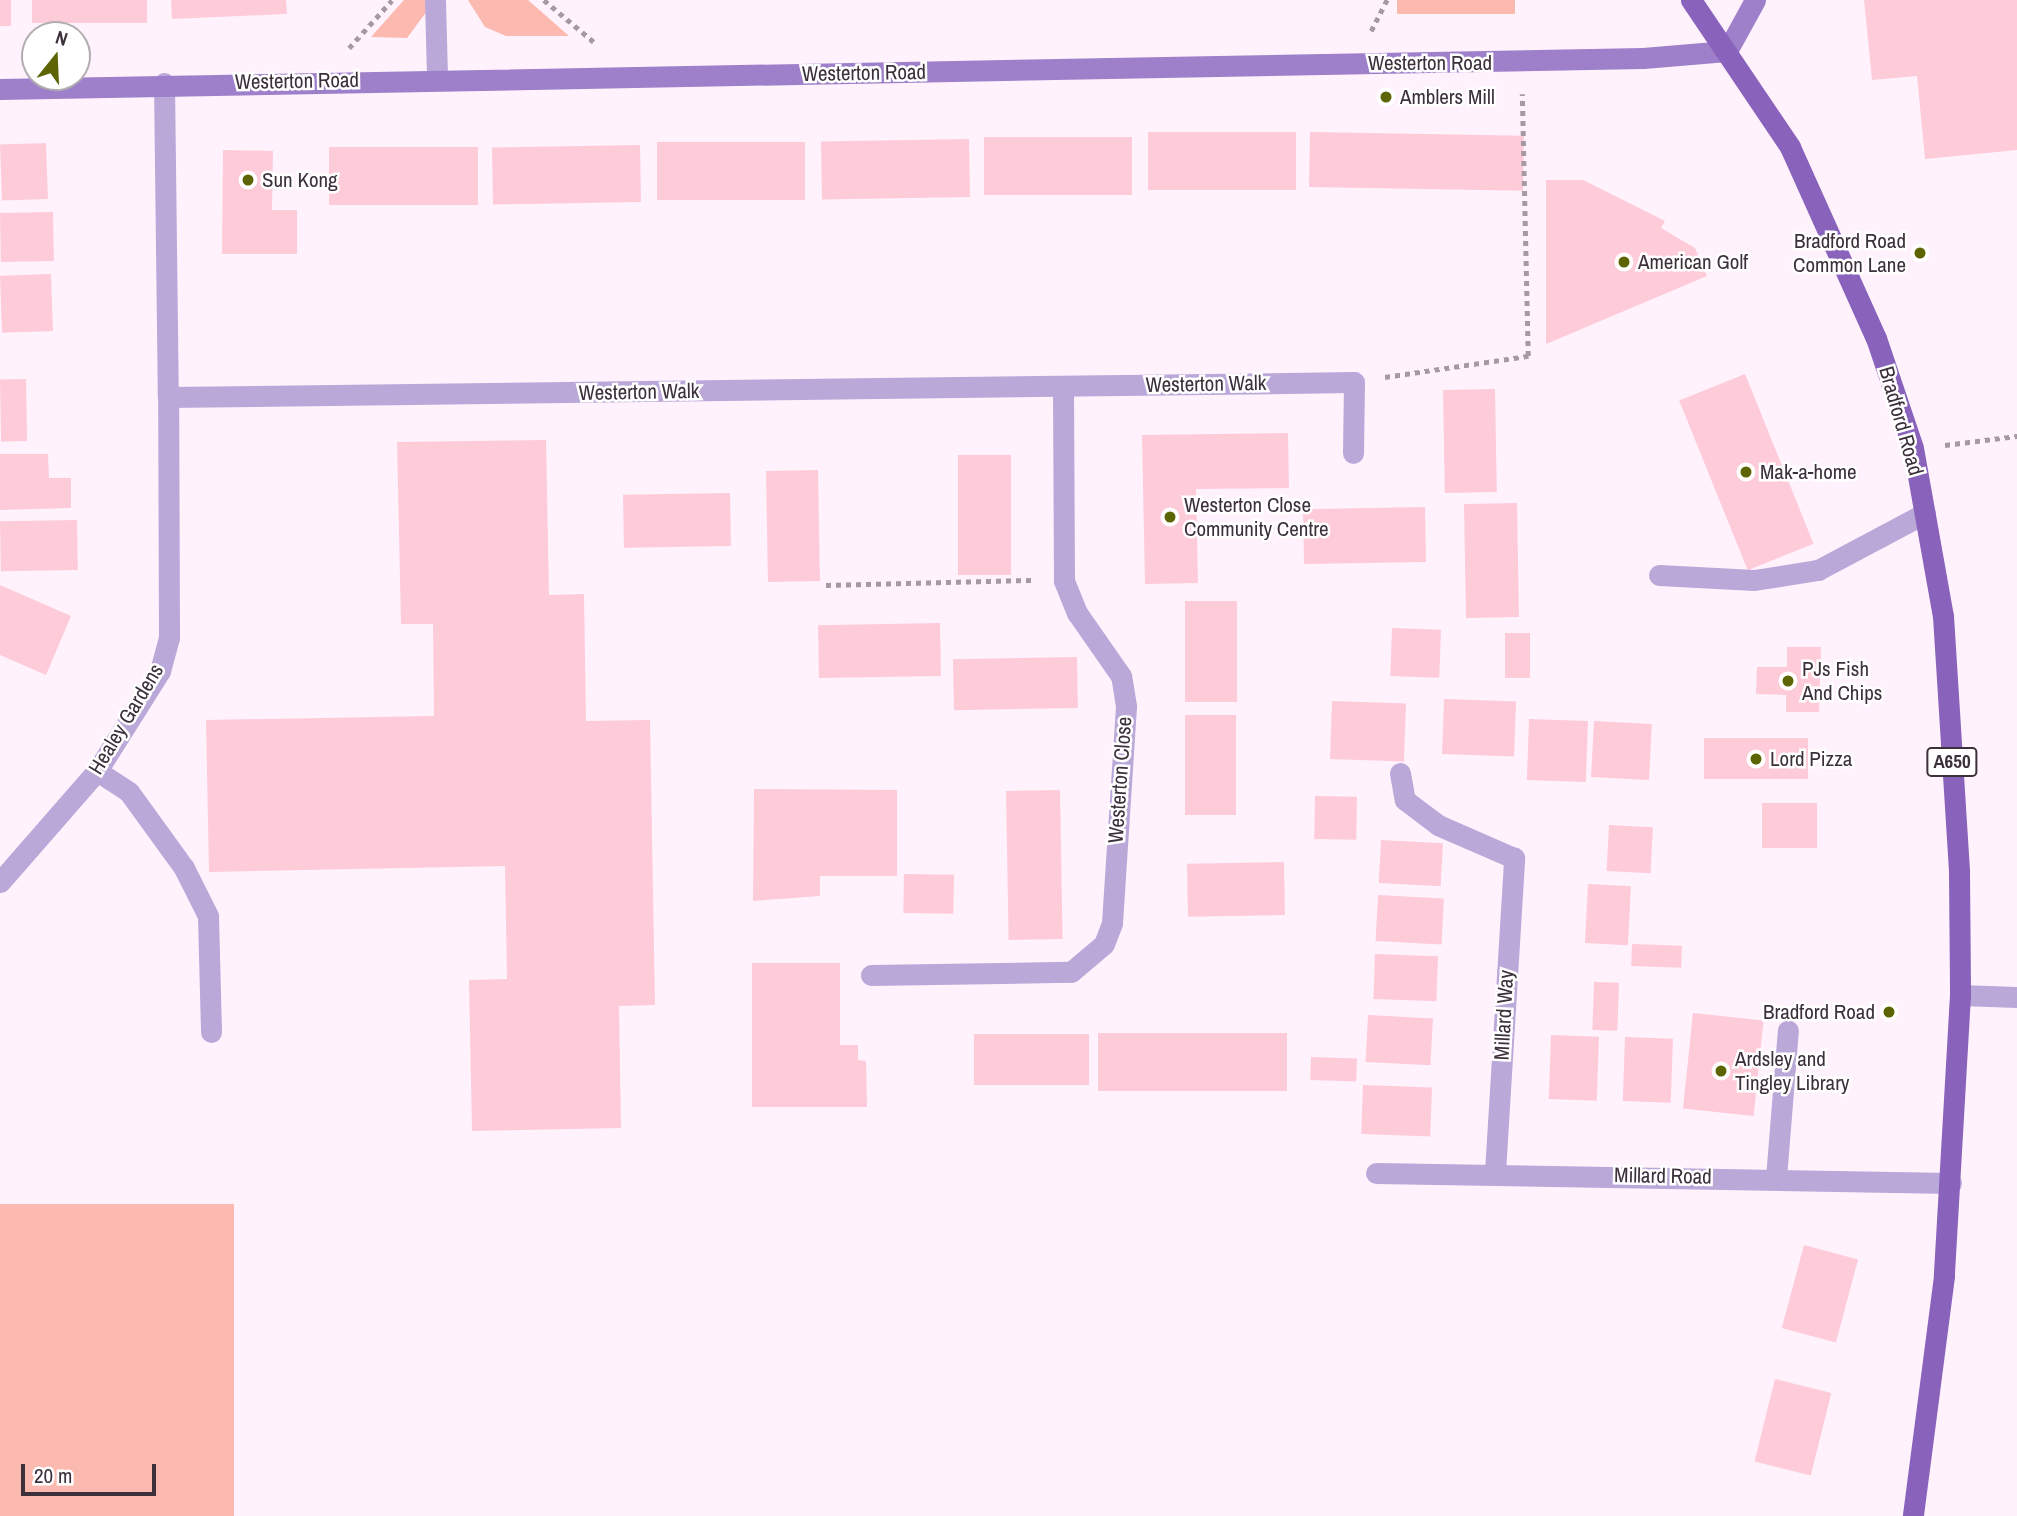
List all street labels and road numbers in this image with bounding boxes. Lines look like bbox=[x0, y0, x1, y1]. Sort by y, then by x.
street label: Westerton Road bbox=[1368, 50, 1492, 76]
street label: Westerton Road bbox=[802, 59, 926, 87]
street label: Westerton Road bbox=[235, 67, 359, 95]
street label: Bradford Road bbox=[1873, 364, 1929, 478]
street label: Westerton Walk bbox=[1145, 370, 1267, 398]
street label: Westerton Walk bbox=[578, 378, 700, 406]
street label: Healey Gardens bbox=[83, 659, 169, 779]
street label: Westerton Close bbox=[1103, 716, 1137, 844]
road number: A650 bbox=[1926, 747, 1978, 778]
street label: Millard Way bbox=[1489, 969, 1519, 1061]
street label: Millard Road bbox=[1614, 1163, 1712, 1189]

